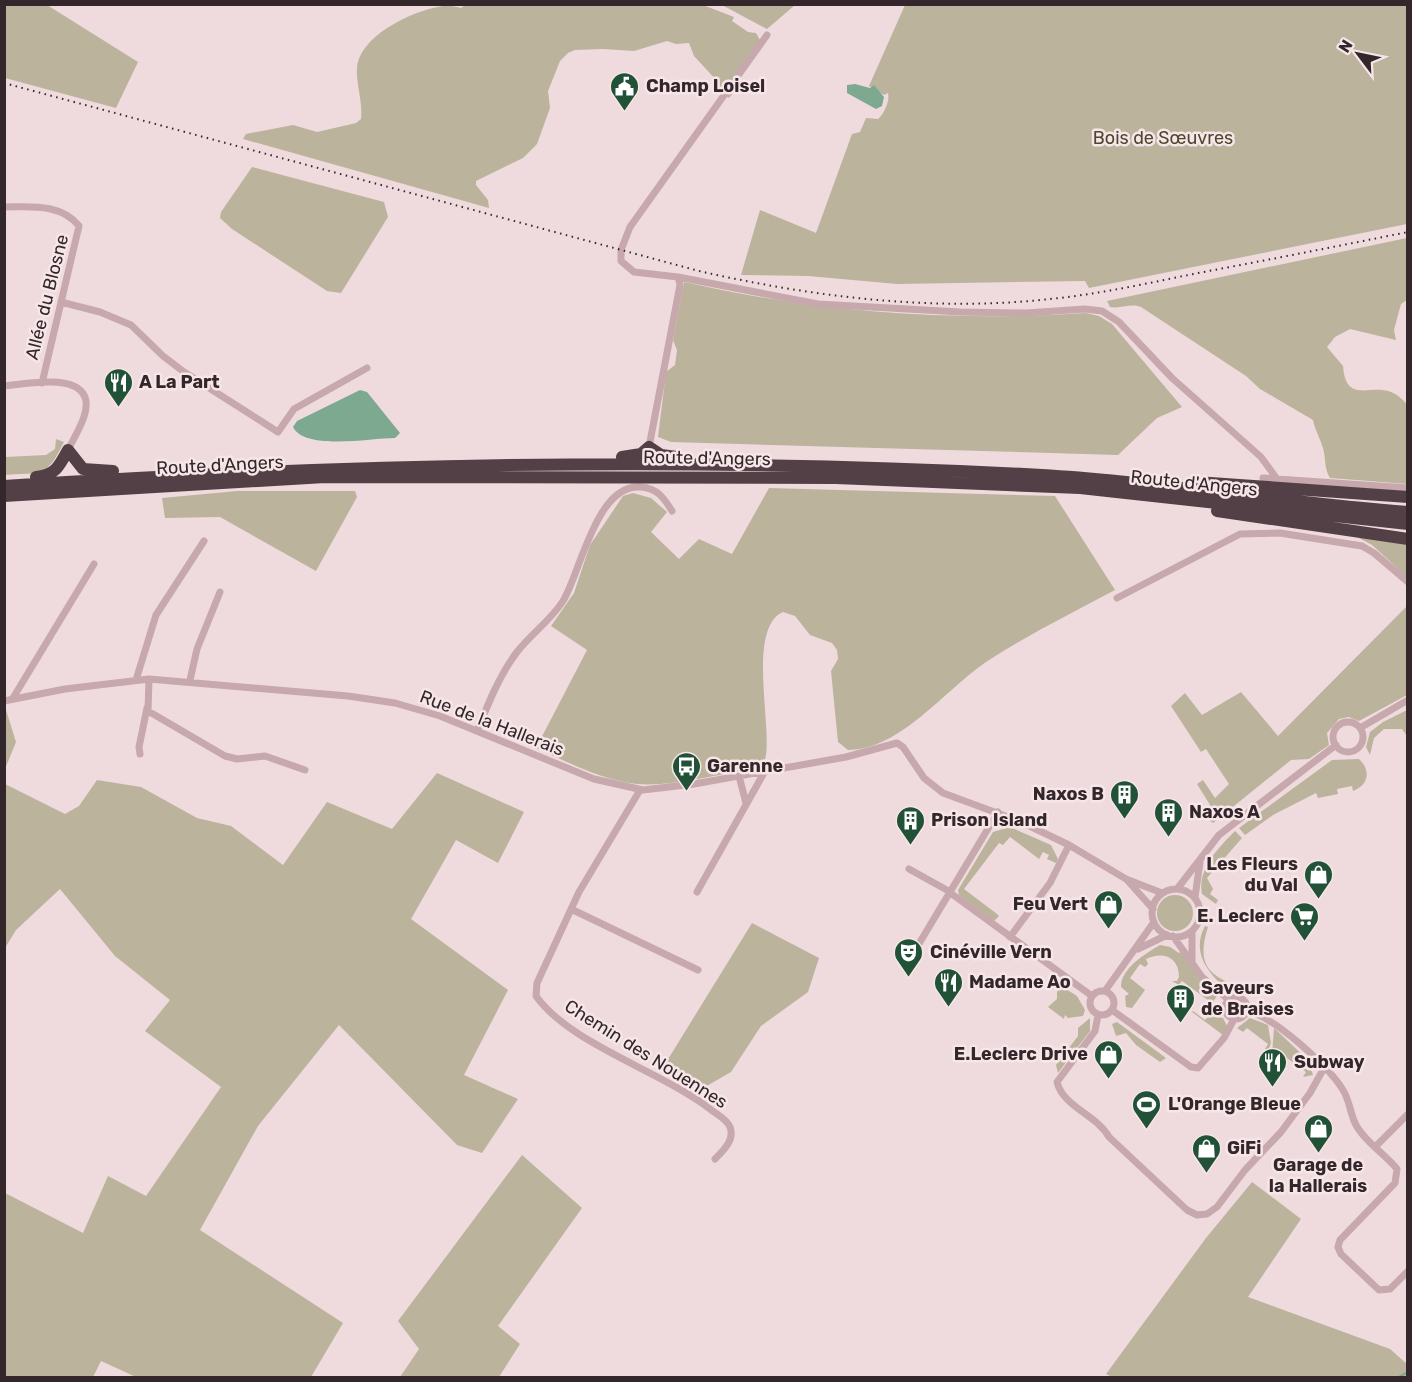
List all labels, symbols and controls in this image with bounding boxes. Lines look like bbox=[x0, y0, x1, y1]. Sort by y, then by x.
north arrow bbox=[1328, 24, 1388, 84]
text: N bbox=[1335, 36, 1357, 56]
public building icon: Champ Loisel bbox=[609, 70, 641, 112]
place label: Champ Loisel bbox=[646, 75, 765, 97]
park label: Bois de Sœuvres bbox=[1093, 127, 1233, 149]
street label: Allée du Blosne bbox=[21, 232, 73, 362]
restaurant icon: A La Part bbox=[102, 366, 134, 408]
place label: A La Part bbox=[139, 371, 220, 393]
street label: Route d'Angers bbox=[643, 446, 771, 470]
street label: Route d'Angers bbox=[156, 451, 284, 479]
street label: Route d'Angers bbox=[1129, 465, 1259, 501]
street label: Rue de la Hallerais bbox=[417, 685, 567, 761]
bus stop icon: Garenne bbox=[670, 750, 702, 792]
place label: Garenne bbox=[707, 755, 784, 777]
building icon: Naxos B bbox=[1109, 778, 1141, 820]
place label: Naxos B bbox=[1033, 783, 1104, 805]
building icon: Naxos A bbox=[1152, 796, 1184, 838]
place label: Naxos A bbox=[1189, 801, 1260, 823]
building icon: Prison Island bbox=[894, 804, 926, 846]
place label: Prison Island bbox=[931, 809, 1047, 831]
place label: Les Fleurs du Val bbox=[1206, 853, 1298, 896]
shop icon: Les Fleurs du Val bbox=[1303, 858, 1335, 900]
shop icon: Feu Vert bbox=[1093, 888, 1125, 930]
place label: Feu Vert bbox=[1013, 893, 1088, 915]
supermarket icon: E. Leclerc bbox=[1289, 900, 1321, 942]
place label: E. Leclerc bbox=[1197, 905, 1284, 927]
theatre icon: Cinéville Vern bbox=[893, 936, 925, 978]
place label: Cinéville Vern bbox=[930, 941, 1052, 963]
restaurant icon: Madame Ao bbox=[932, 966, 964, 1008]
place label: Madame Ao bbox=[969, 971, 1071, 993]
place label: Saveurs de Braises bbox=[1201, 977, 1294, 1020]
building icon: Saveurs de Braises bbox=[1164, 982, 1196, 1024]
street label: Chemin des Nouennes bbox=[560, 995, 732, 1113]
shop icon: E.Leclerc Drive bbox=[1093, 1038, 1125, 1080]
place label: E.Leclerc Drive bbox=[954, 1043, 1088, 1065]
restaurant icon: Subway bbox=[1257, 1046, 1289, 1088]
place label: Subway bbox=[1294, 1051, 1365, 1073]
sports icon: L'Orange Bleue bbox=[1131, 1088, 1163, 1130]
place label: L'Orange Bleue bbox=[1168, 1093, 1301, 1115]
shop icon: Garage de la Hallerais bbox=[1302, 1112, 1334, 1154]
shop icon: GiFi bbox=[1190, 1132, 1222, 1174]
place label: GiFi bbox=[1227, 1137, 1261, 1159]
place label: Garage de la Hallerais bbox=[1269, 1154, 1367, 1197]

